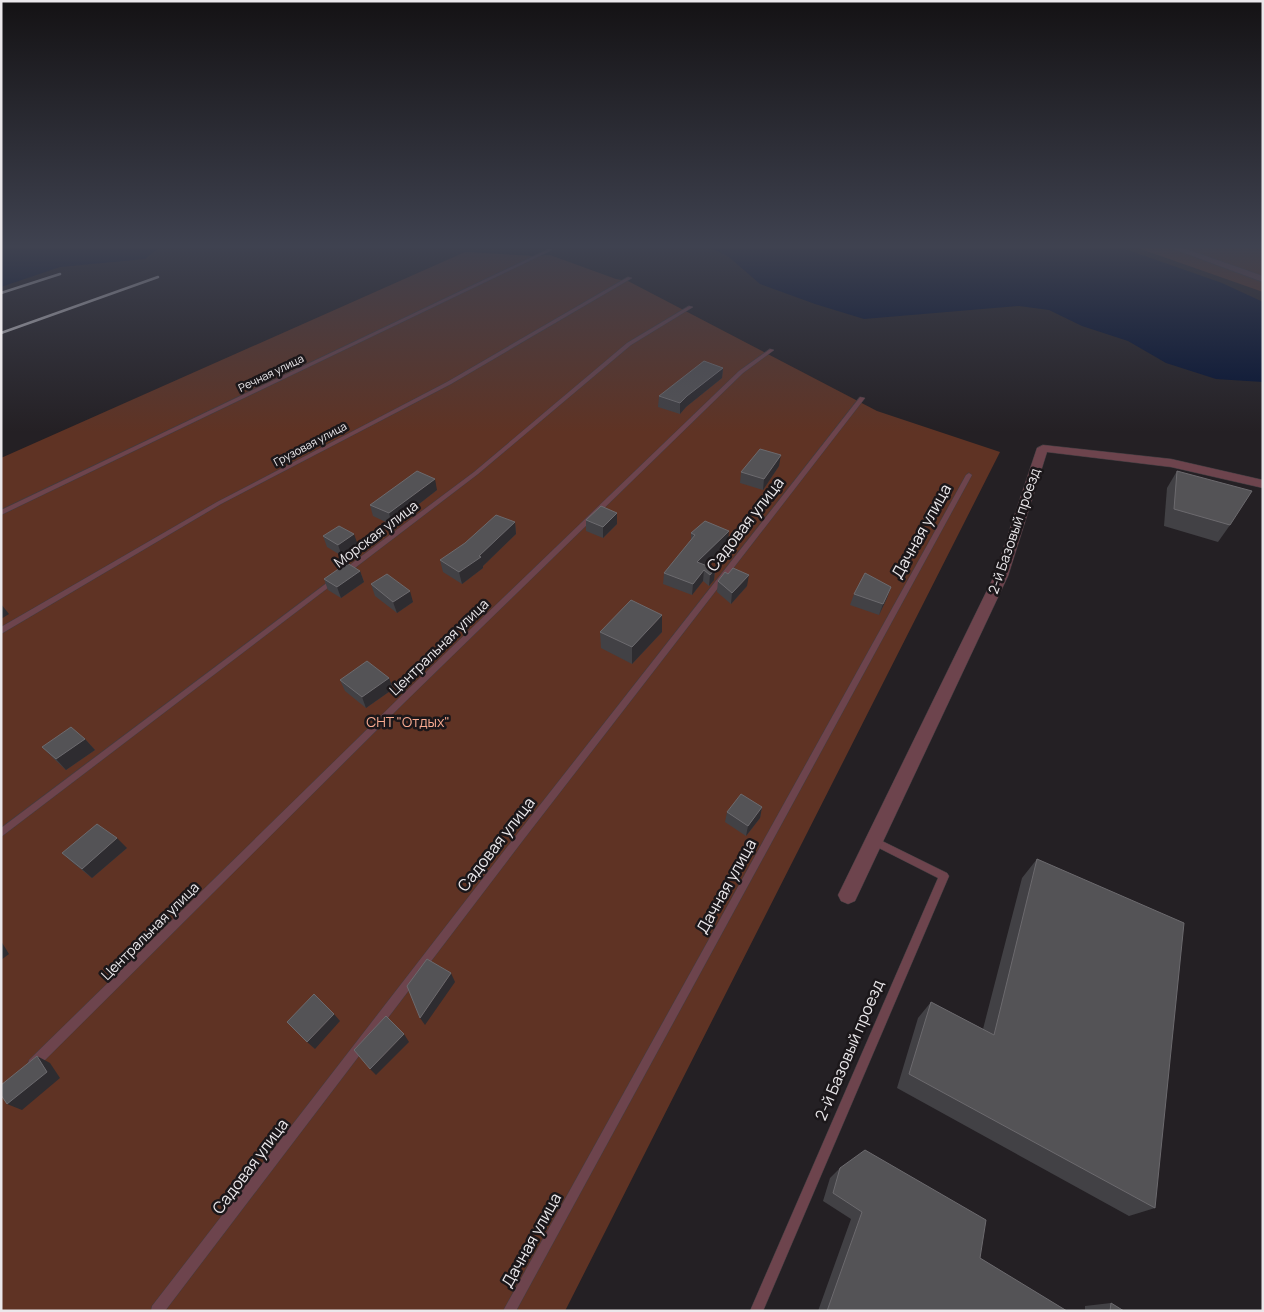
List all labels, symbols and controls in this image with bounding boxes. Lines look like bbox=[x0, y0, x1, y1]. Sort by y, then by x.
street label: Речная улица bbox=[236, 350, 306, 395]
street label: Грузовая улица bbox=[271, 418, 349, 469]
street label: 2-й Базовый проезд bbox=[983, 465, 1044, 596]
street label: Садовая улица bbox=[701, 472, 789, 576]
street label: Дачная улица bbox=[886, 480, 956, 582]
street label: Морская улица bbox=[330, 496, 422, 572]
street label: Центральная улица bbox=[385, 594, 492, 699]
park label: СНТ "Отдых" bbox=[366, 712, 450, 731]
street label: Садовая улица bbox=[452, 792, 540, 896]
street label: Дачная улица bbox=[691, 835, 761, 937]
street label: Центральная улица bbox=[97, 878, 203, 984]
street label: 2-й Базовый проезд bbox=[809, 976, 889, 1124]
street label: Садовая улица bbox=[207, 1114, 293, 1218]
street label: Дачная улица bbox=[496, 1189, 566, 1291]

